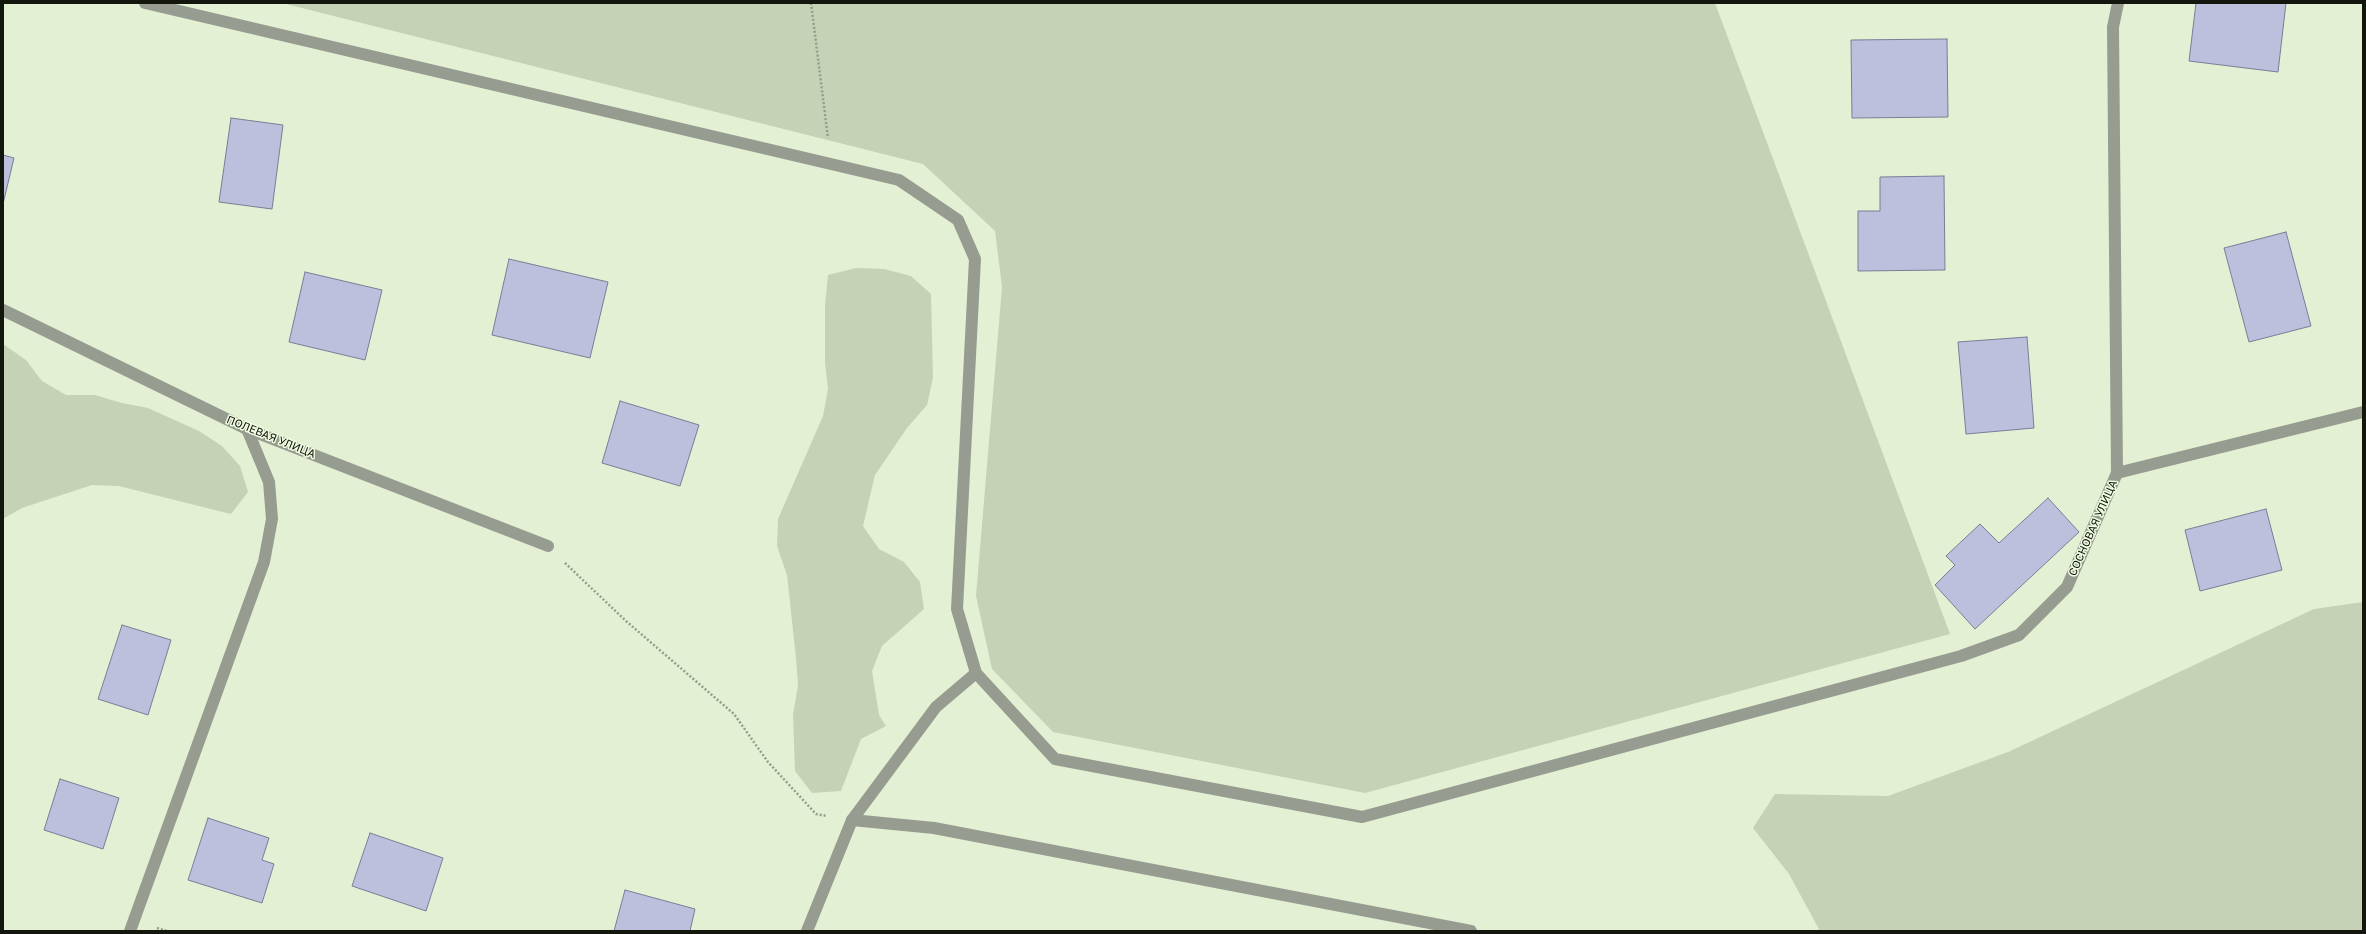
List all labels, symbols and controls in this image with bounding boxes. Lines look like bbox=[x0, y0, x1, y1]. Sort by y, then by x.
street label: ПОЛЕВАЯ УЛИЦА bbox=[225, 413, 317, 461]
street label: СОСНОВАЯ УЛИЦА bbox=[2066, 478, 2120, 578]

